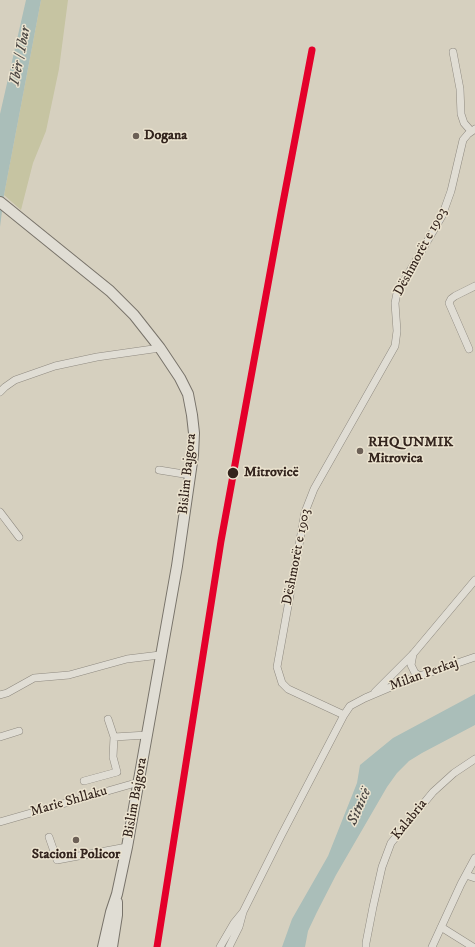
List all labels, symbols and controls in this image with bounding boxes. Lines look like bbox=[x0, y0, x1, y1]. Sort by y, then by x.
water label: Ibër / Ibar bbox=[6, 25, 36, 87]
place label: Dogana bbox=[144, 128, 187, 144]
marker: Dogana bbox=[131, 131, 141, 141]
street label: Dëshmorët e 1903 bbox=[391, 205, 451, 299]
street label: Bislim Bajgora bbox=[175, 433, 201, 515]
place label: RHQ UNMIK Mitrovica bbox=[368, 435, 453, 468]
marker: RHQ UNMIK Mitrovica bbox=[355, 446, 365, 456]
place label: Mitrovicë bbox=[244, 465, 298, 481]
marker: Mitrovicë bbox=[226, 466, 240, 480]
street label: Dëshmorët e 1903 bbox=[279, 507, 315, 607]
street label: Milan Perkaj bbox=[387, 655, 461, 695]
street label: Bislim Bajgora bbox=[121, 756, 151, 840]
street label: Marie Shllaku bbox=[29, 783, 109, 821]
water label: Sitnicë bbox=[344, 786, 376, 828]
street label: Kalabria bbox=[389, 796, 431, 844]
marker: Stacioni Policor bbox=[71, 835, 81, 845]
place label: Stacioni Policor bbox=[32, 847, 120, 863]

